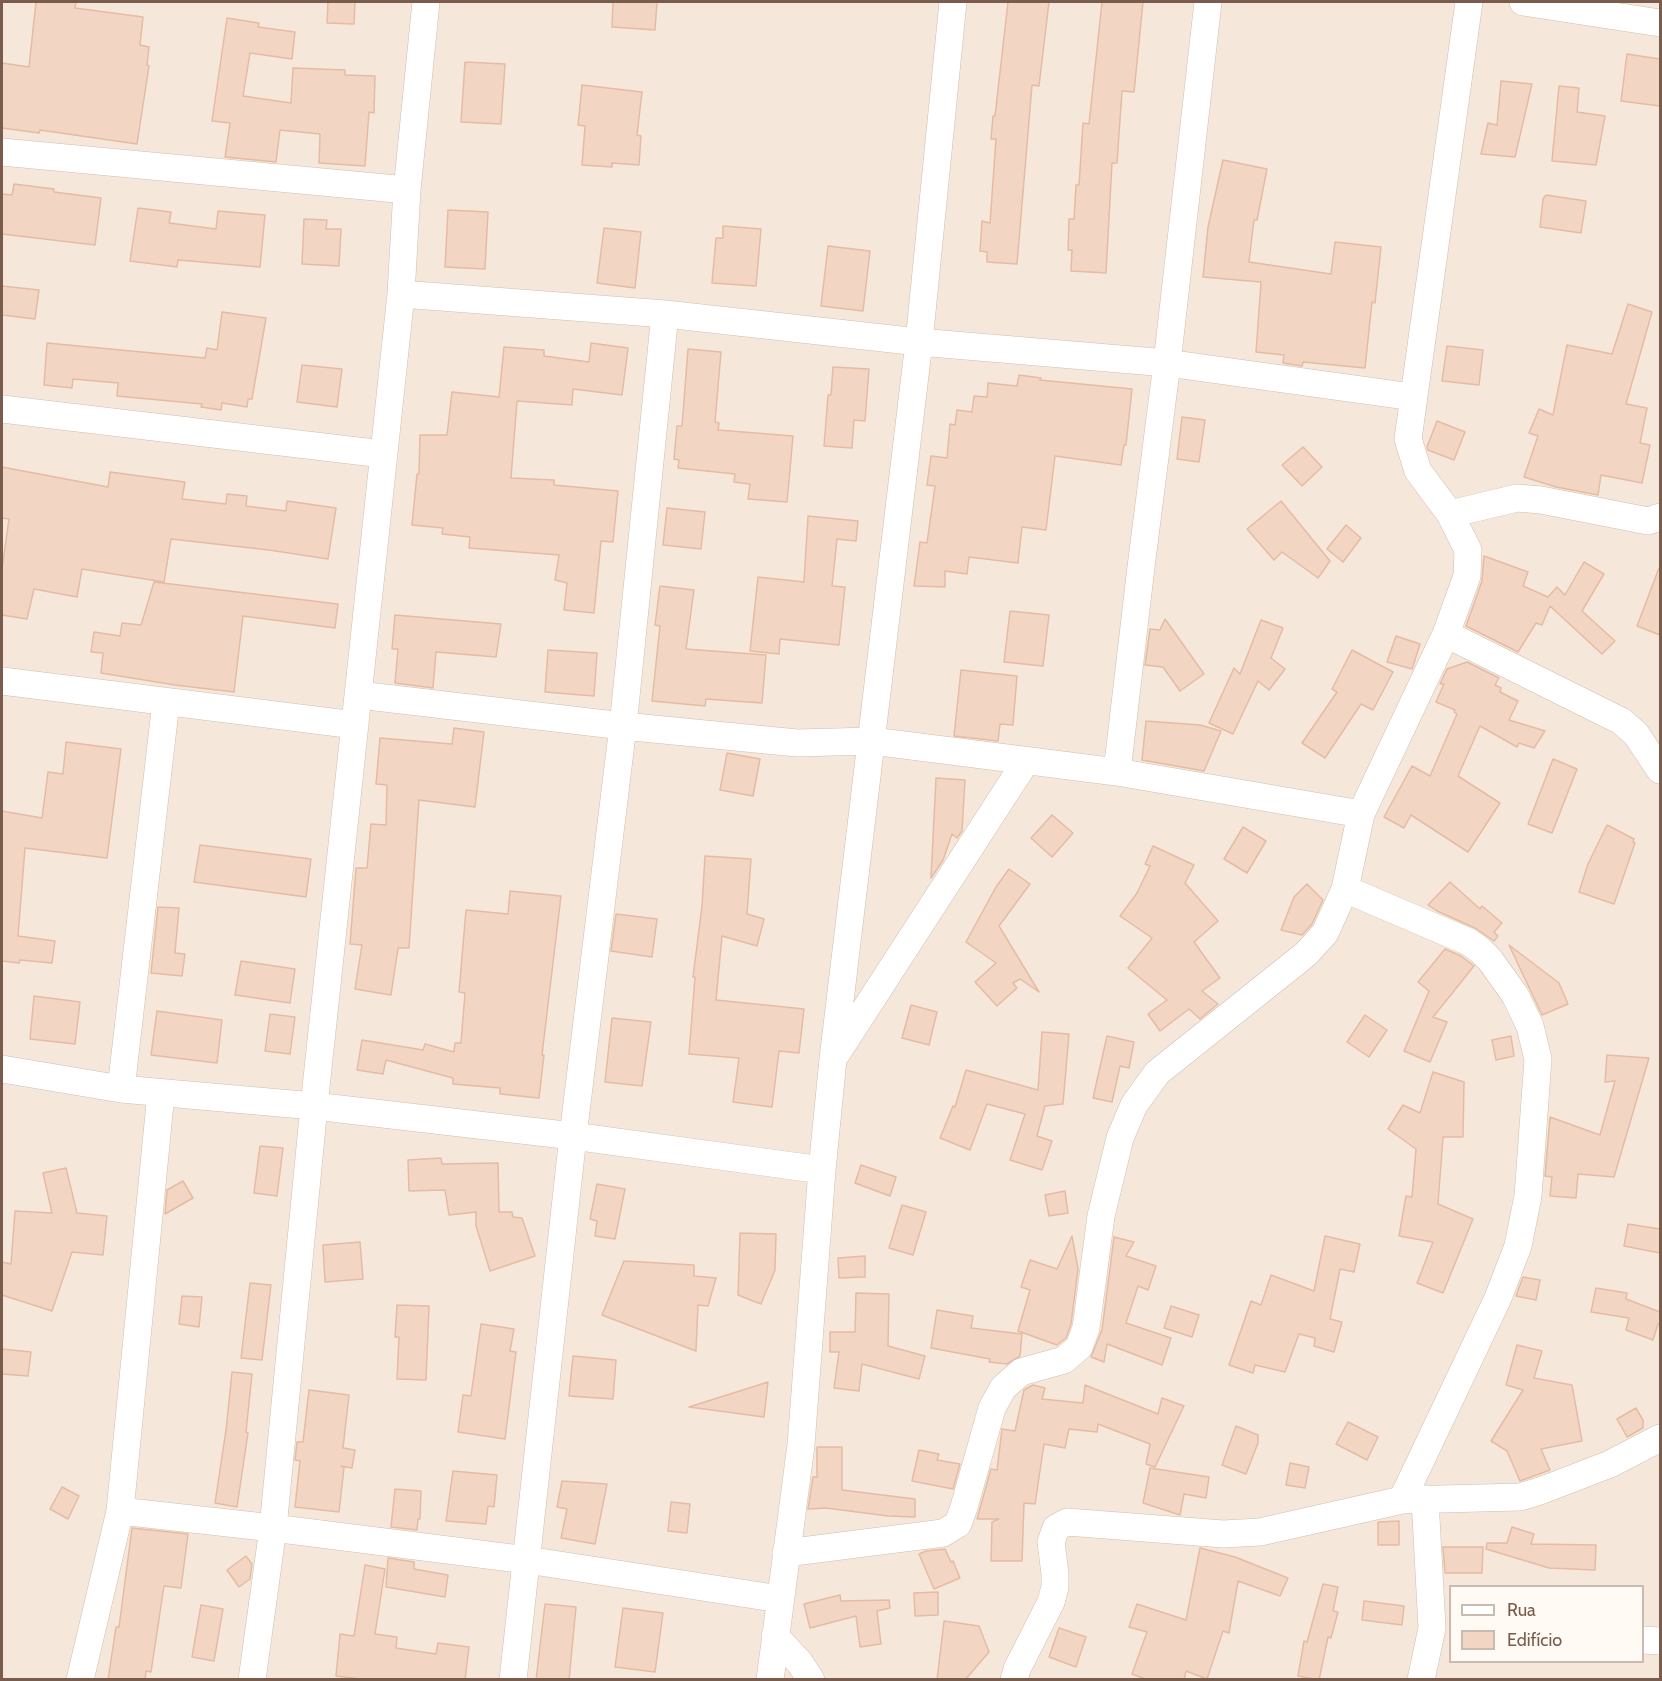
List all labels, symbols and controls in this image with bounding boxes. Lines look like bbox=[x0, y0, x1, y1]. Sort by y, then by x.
legend bbox=[1449, 1585, 1644, 1663]
text: Rua bbox=[1507, 1599, 1536, 1621]
text: Edifício bbox=[1507, 1629, 1562, 1651]

